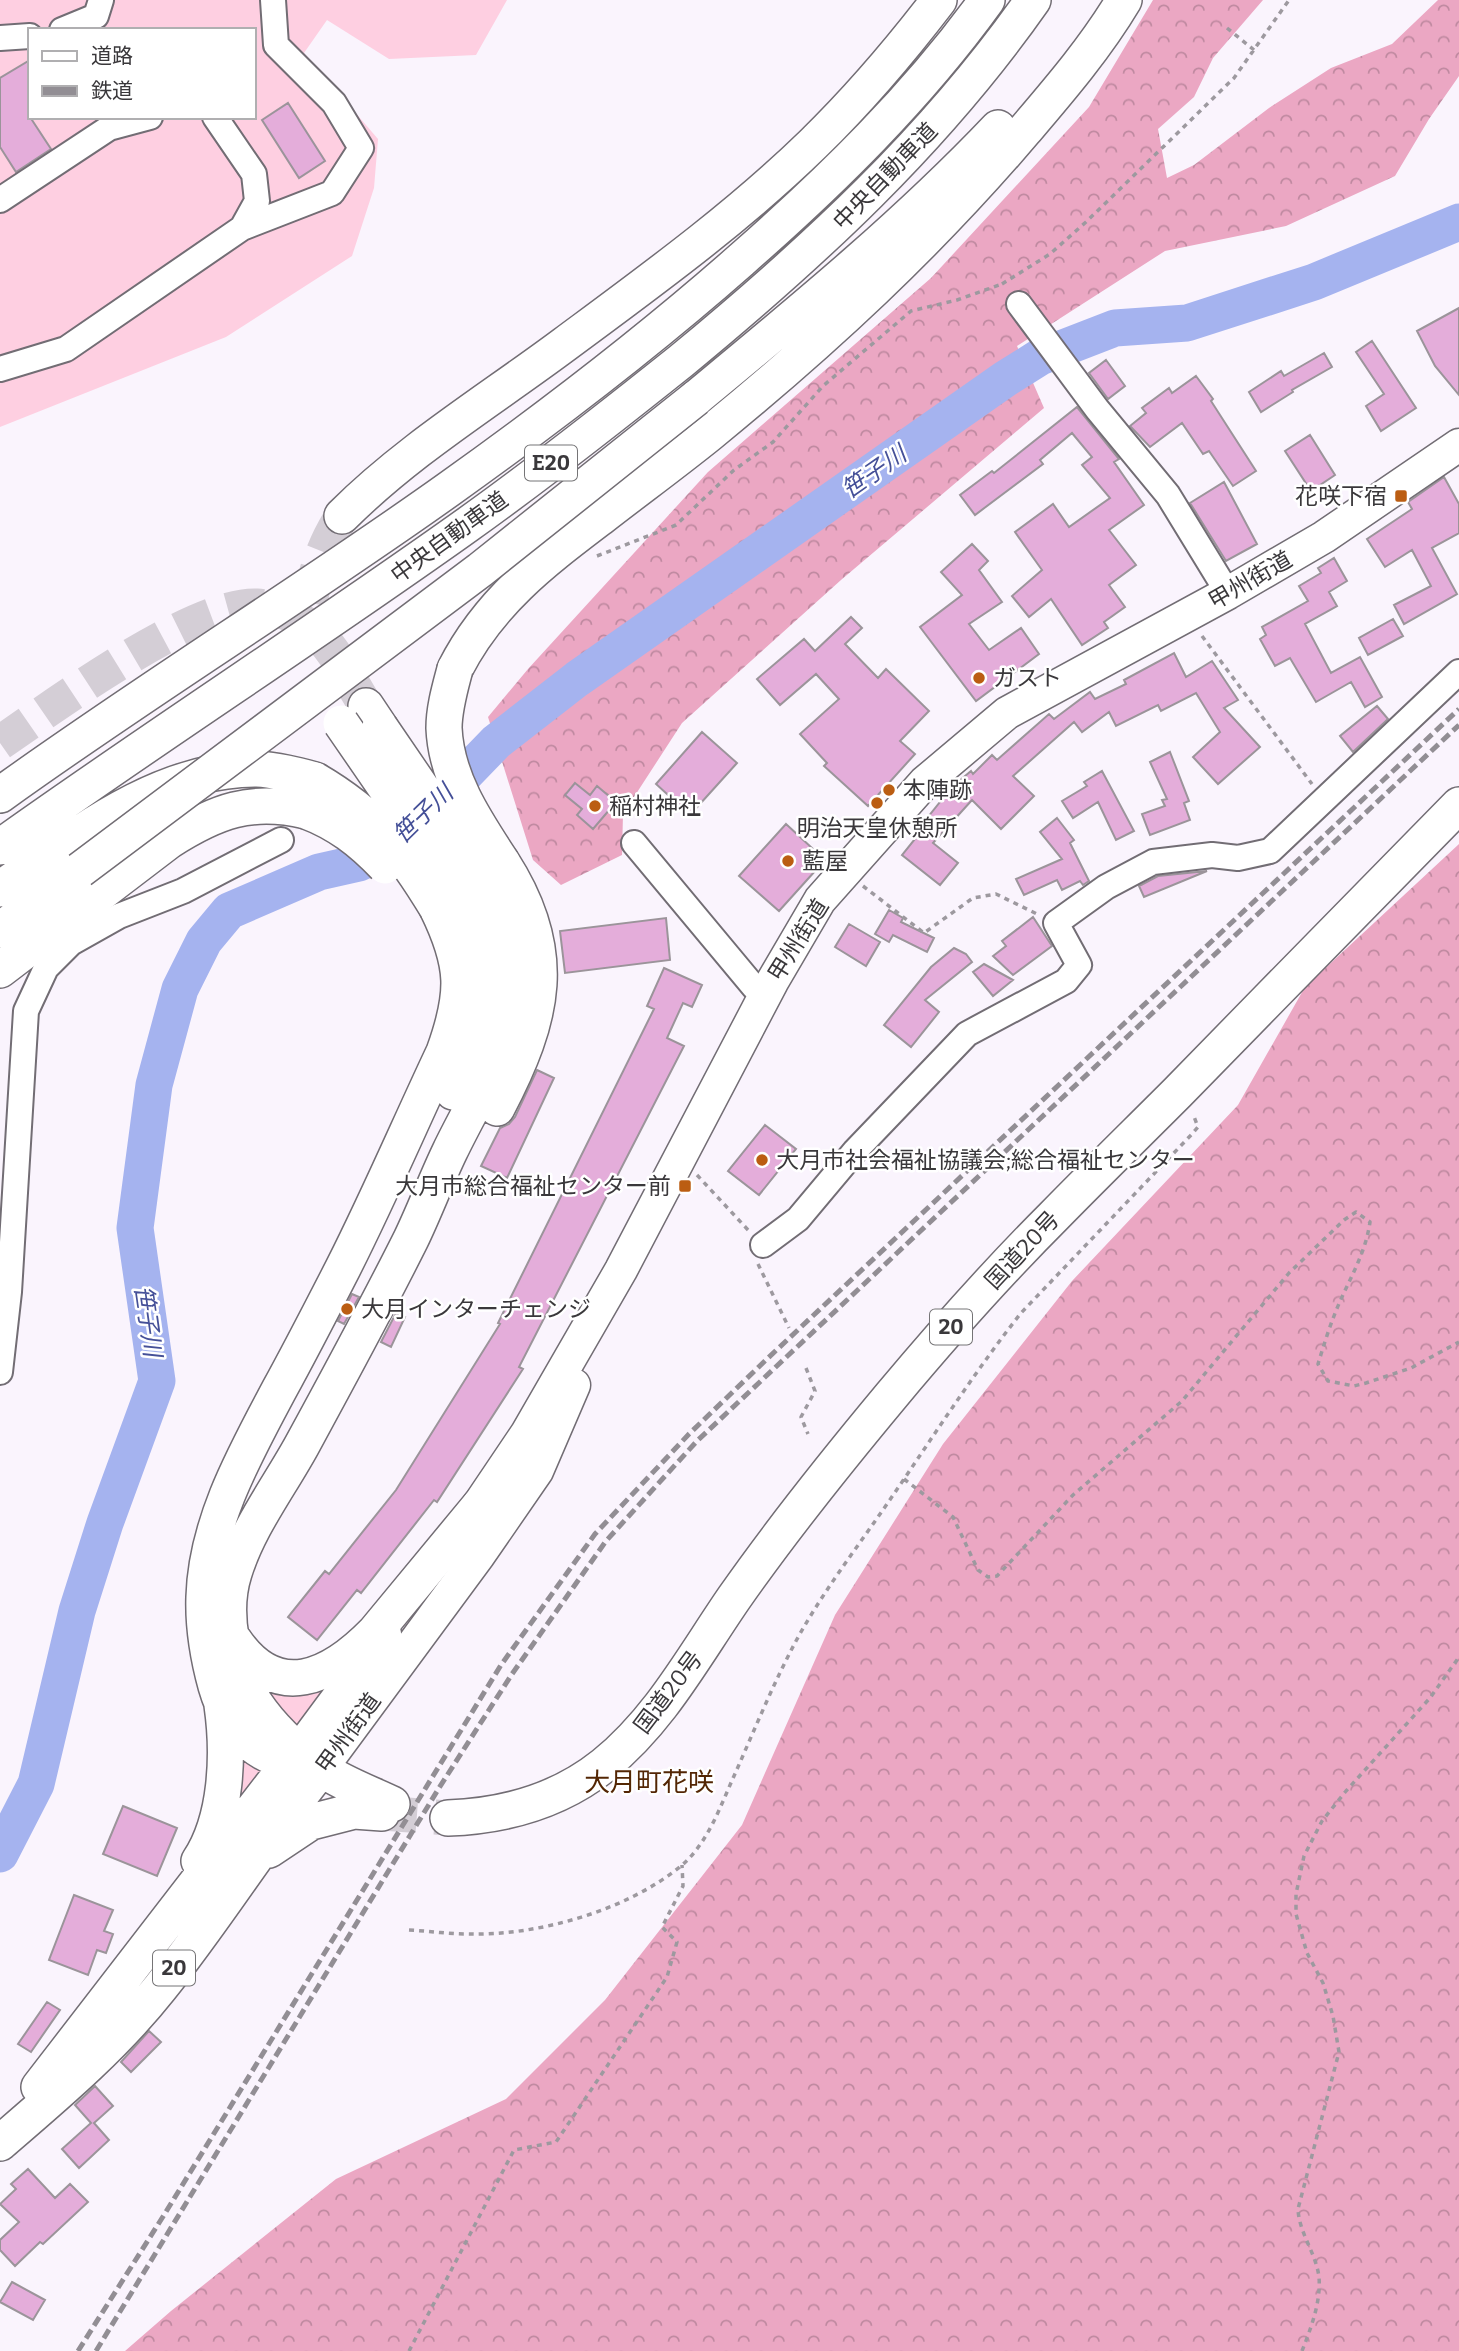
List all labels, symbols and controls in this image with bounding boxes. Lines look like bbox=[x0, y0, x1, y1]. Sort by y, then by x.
legend bbox=[28, 28, 256, 119]
text: 道路 bbox=[91, 43, 133, 69]
text: 鉄道 bbox=[91, 78, 133, 104]
street label: 中央自動車道 bbox=[827, 117, 943, 235]
water label: 笹子川 bbox=[836, 438, 914, 504]
road number: E20 bbox=[525, 446, 577, 480]
place label: 花咲下宿 bbox=[1295, 482, 1387, 510]
street label: 中央自動車道 bbox=[385, 485, 513, 589]
marker: 花咲下宿 bbox=[1393, 488, 1409, 504]
street label: 甲州街道 bbox=[1203, 545, 1297, 615]
place label: ガスト bbox=[993, 664, 1062, 692]
marker: ガスト bbox=[971, 670, 987, 686]
place label: 本陣跡 bbox=[903, 776, 972, 804]
water label: 笹子川 bbox=[387, 777, 461, 849]
marker: 本陣跡 bbox=[881, 782, 897, 798]
place label: 稲村神社 bbox=[609, 792, 701, 820]
marker: 明治天皇休憩所 bbox=[869, 795, 885, 811]
marker: 稲村神社 bbox=[587, 798, 603, 814]
place label: 明治天皇休憩所 bbox=[797, 814, 958, 842]
place label: 藍屋 bbox=[802, 847, 848, 875]
marker: 藍屋 bbox=[780, 853, 796, 869]
street label: 甲州街道 bbox=[762, 894, 834, 986]
place label: 大月市社会福祉協議会;総合福祉センター bbox=[776, 1146, 1195, 1174]
marker: 大月市社会福祉協議会;総合福祉センター bbox=[754, 1152, 770, 1168]
place label: 大月市総合福祉センター前 bbox=[395, 1172, 671, 1200]
marker: 大月市総合福祉センター前 bbox=[677, 1178, 693, 1194]
street label: 国道20号 bbox=[979, 1205, 1065, 1295]
water label: 笹子川 bbox=[129, 1283, 167, 1362]
place label: 大月インターチェンジ bbox=[361, 1295, 591, 1323]
marker: 大月インターチェンジ bbox=[339, 1301, 355, 1317]
road number: 20 bbox=[930, 1310, 972, 1344]
street label: 国道20号 bbox=[628, 1645, 708, 1739]
street label: 甲州街道 bbox=[310, 1688, 386, 1778]
district label: 大月町花咲 bbox=[584, 1767, 714, 1798]
road number: 20 bbox=[153, 1951, 195, 1986]

